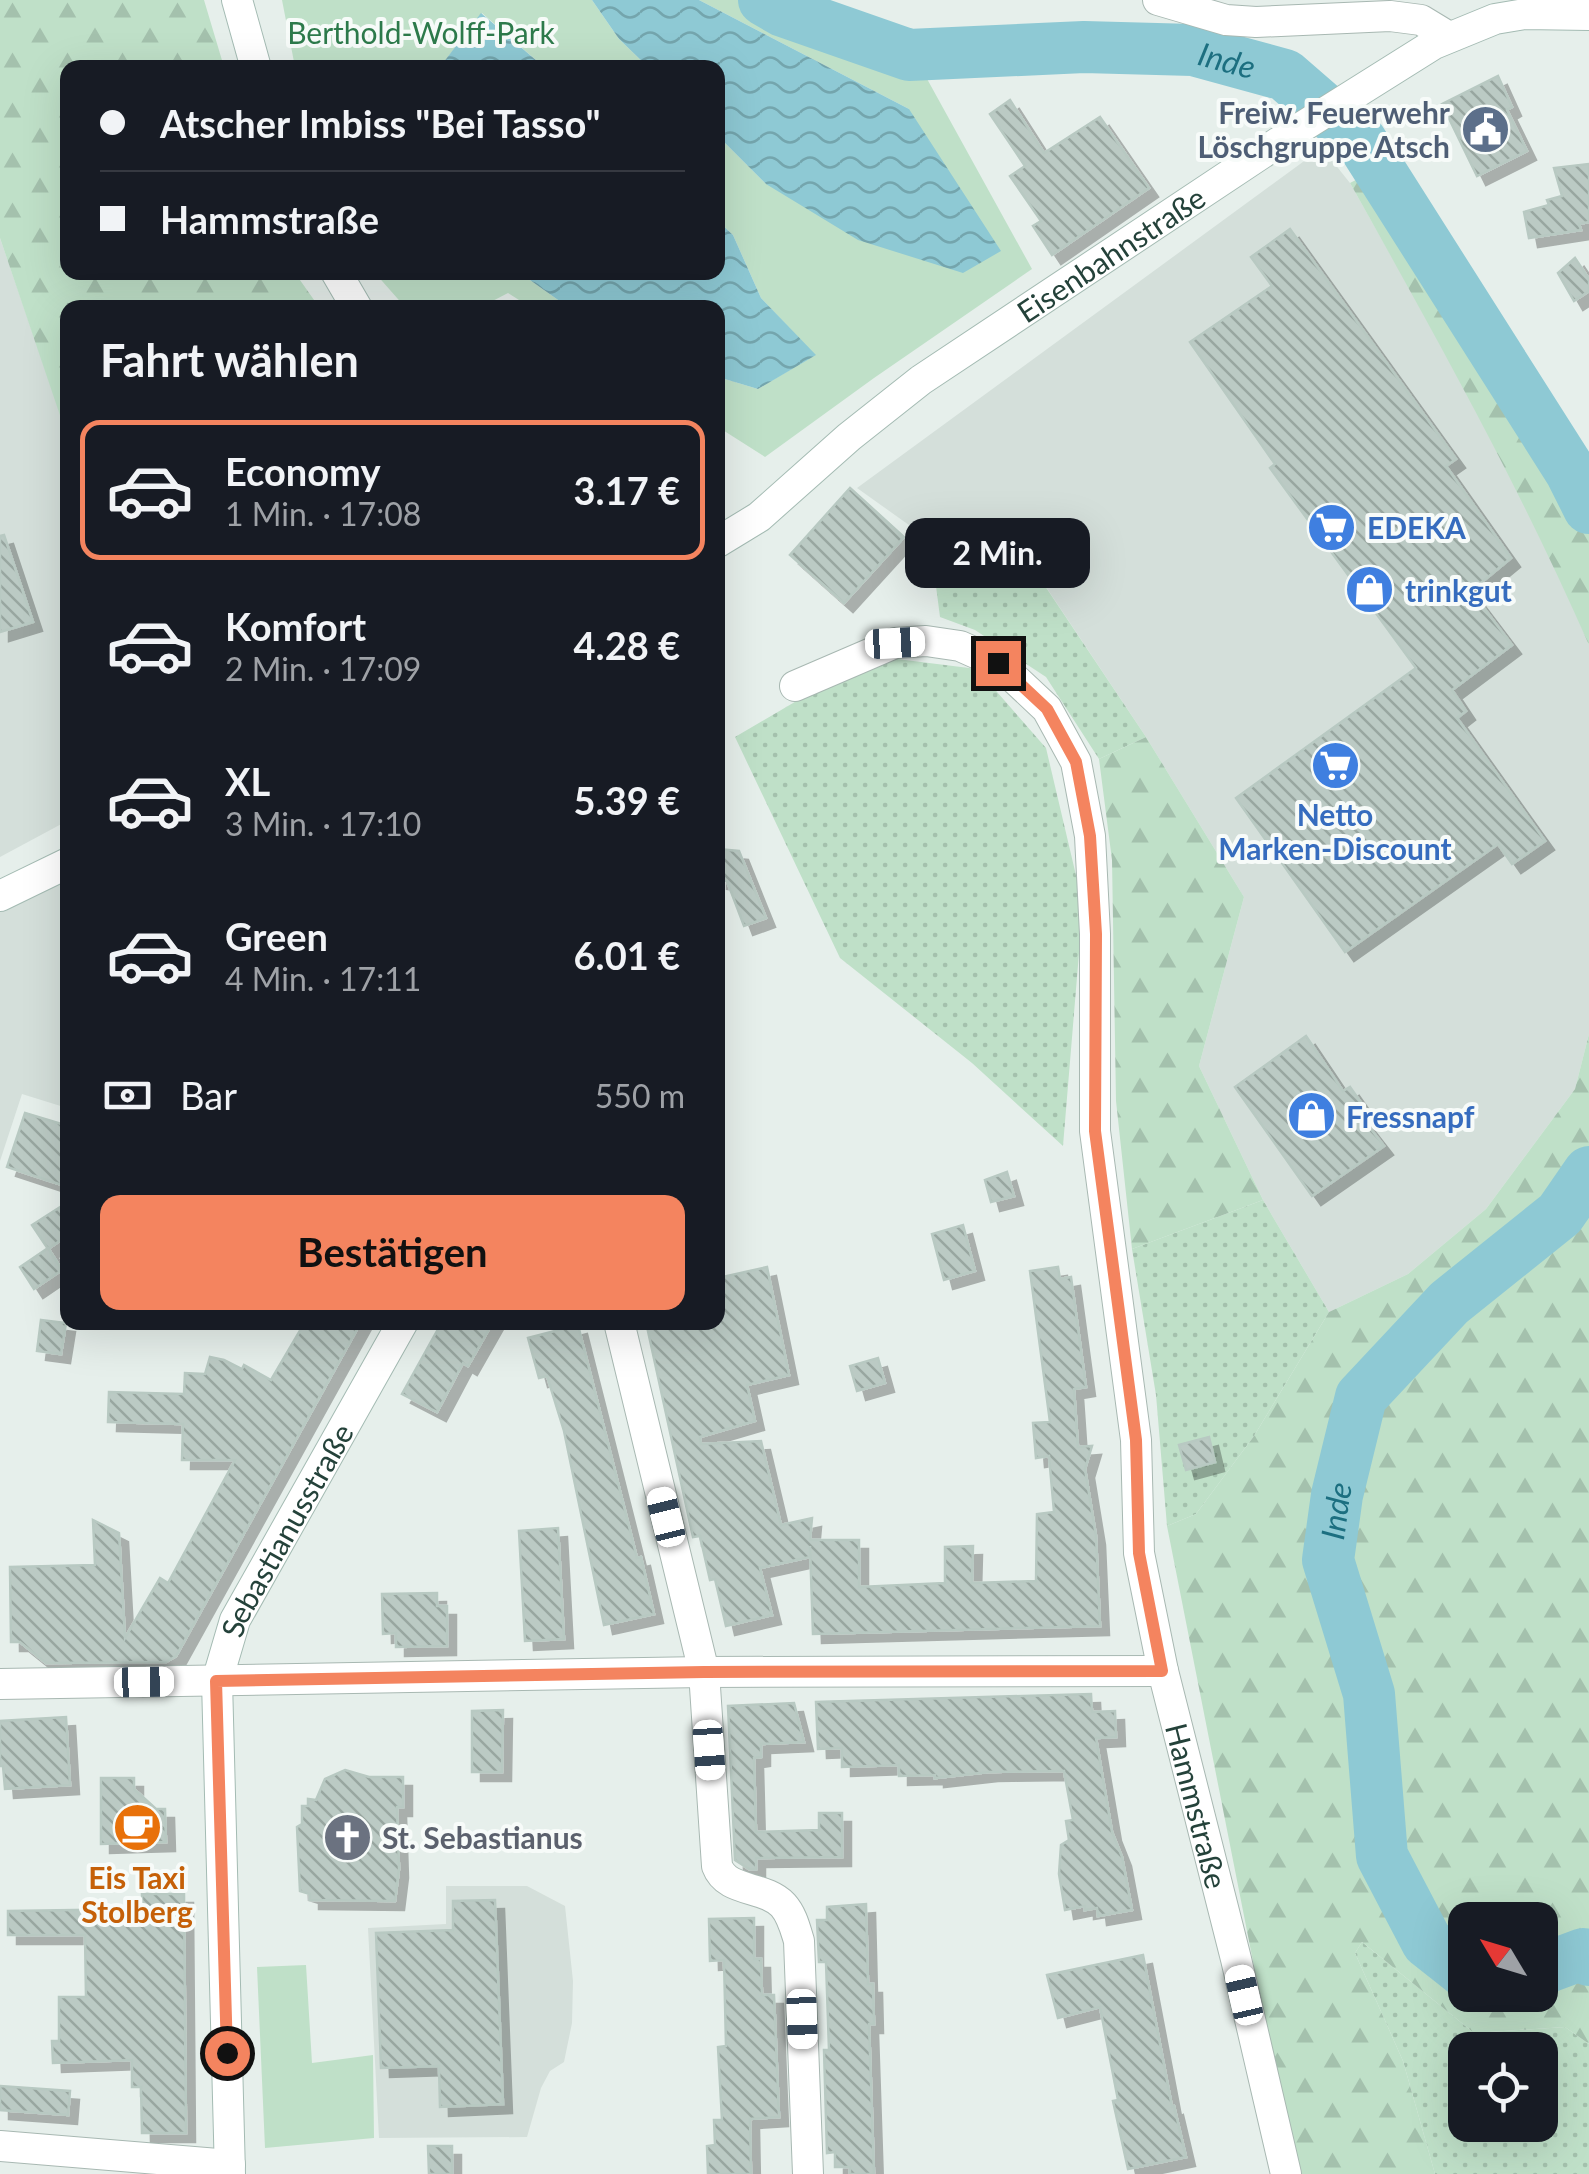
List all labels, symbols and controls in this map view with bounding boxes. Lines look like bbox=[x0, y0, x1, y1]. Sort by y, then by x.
park label: Berthold-Wolff-Park bbox=[287, 14, 556, 50]
water label: Inde bbox=[1194, 33, 1260, 86]
place label: Freiw. Feuerwehr Löschgruppe Atsch bbox=[1197, 94, 1451, 164]
text: Atscher Imbiss "Bei Tasso" bbox=[160, 100, 600, 146]
public building icon: Freiw. Feuerwehr Löschgruppe Atsch bbox=[1459, 103, 1511, 155]
street label: Eisenbahnstraße bbox=[1010, 179, 1211, 329]
text: Hammstraße bbox=[160, 196, 379, 242]
text: Fahrt wählen bbox=[100, 333, 359, 387]
icon: car bbox=[105, 445, 195, 535]
text: Economy bbox=[225, 448, 380, 494]
text: 3.17 € bbox=[574, 467, 680, 513]
text: 1 Min. · 17:08 bbox=[225, 494, 421, 533]
supermarket icon: EDEKA bbox=[1306, 501, 1358, 553]
place label: EDEKA bbox=[1367, 509, 1466, 545]
callout: 2 Min. bbox=[906, 518, 1090, 588]
text: 2 Min. bbox=[952, 533, 1043, 572]
shop icon: trinkgut bbox=[1344, 564, 1396, 616]
place label: trinkgut bbox=[1405, 572, 1512, 608]
icon: car bbox=[105, 600, 195, 690]
text: Komfort bbox=[225, 603, 366, 649]
text: 4.28 € bbox=[574, 622, 680, 668]
car bbox=[864, 626, 926, 660]
route end bbox=[976, 641, 1021, 686]
text: 2 Min. · 17:09 bbox=[225, 649, 421, 688]
supermarket icon: Netto Marken-Discount bbox=[1309, 739, 1361, 791]
icon: car bbox=[105, 755, 195, 845]
text: XL bbox=[225, 758, 270, 804]
text: 5.39 € bbox=[574, 777, 680, 823]
place label: Netto Marken-Discount bbox=[1218, 796, 1452, 866]
text: 3 Min. · 17:10 bbox=[225, 804, 421, 843]
icon: car bbox=[105, 910, 195, 1000]
text: Green bbox=[225, 913, 328, 959]
text: 6.01 € bbox=[574, 932, 680, 978]
text: 4 Min. · 17:11 bbox=[225, 959, 421, 998]
icon: cash bbox=[100, 1068, 155, 1123]
text: Bar bbox=[180, 1072, 237, 1118]
text: 550 m bbox=[595, 1076, 685, 1115]
shop icon: Fressnapf bbox=[1285, 1090, 1337, 1142]
place label: Fressnapf bbox=[1346, 1098, 1475, 1134]
button: Bestätigen bbox=[100, 1195, 685, 1310]
street label: Sebastianusstraße bbox=[213, 1417, 360, 1641]
water label: Inde bbox=[1312, 1478, 1359, 1542]
car bbox=[644, 1484, 688, 1550]
car bbox=[114, 1666, 174, 1698]
car bbox=[692, 1719, 726, 1781]
street label: Hammstraße bbox=[1159, 1719, 1235, 1892]
cafe icon: Eis Taxi Stolberg bbox=[111, 1802, 163, 1854]
church icon: St. Sebastianus bbox=[321, 1811, 373, 1863]
place label: St. Sebastianus bbox=[382, 1819, 583, 1855]
place label: Eis Taxi Stolberg bbox=[81, 1859, 193, 1929]
north arrow bbox=[1448, 1902, 1558, 2012]
map controls bbox=[1448, 1902, 1558, 2142]
car bbox=[1223, 1962, 1265, 2028]
car bbox=[786, 1988, 818, 2050]
route start bbox=[205, 2031, 250, 2076]
button: locate bbox=[1448, 2032, 1558, 2142]

